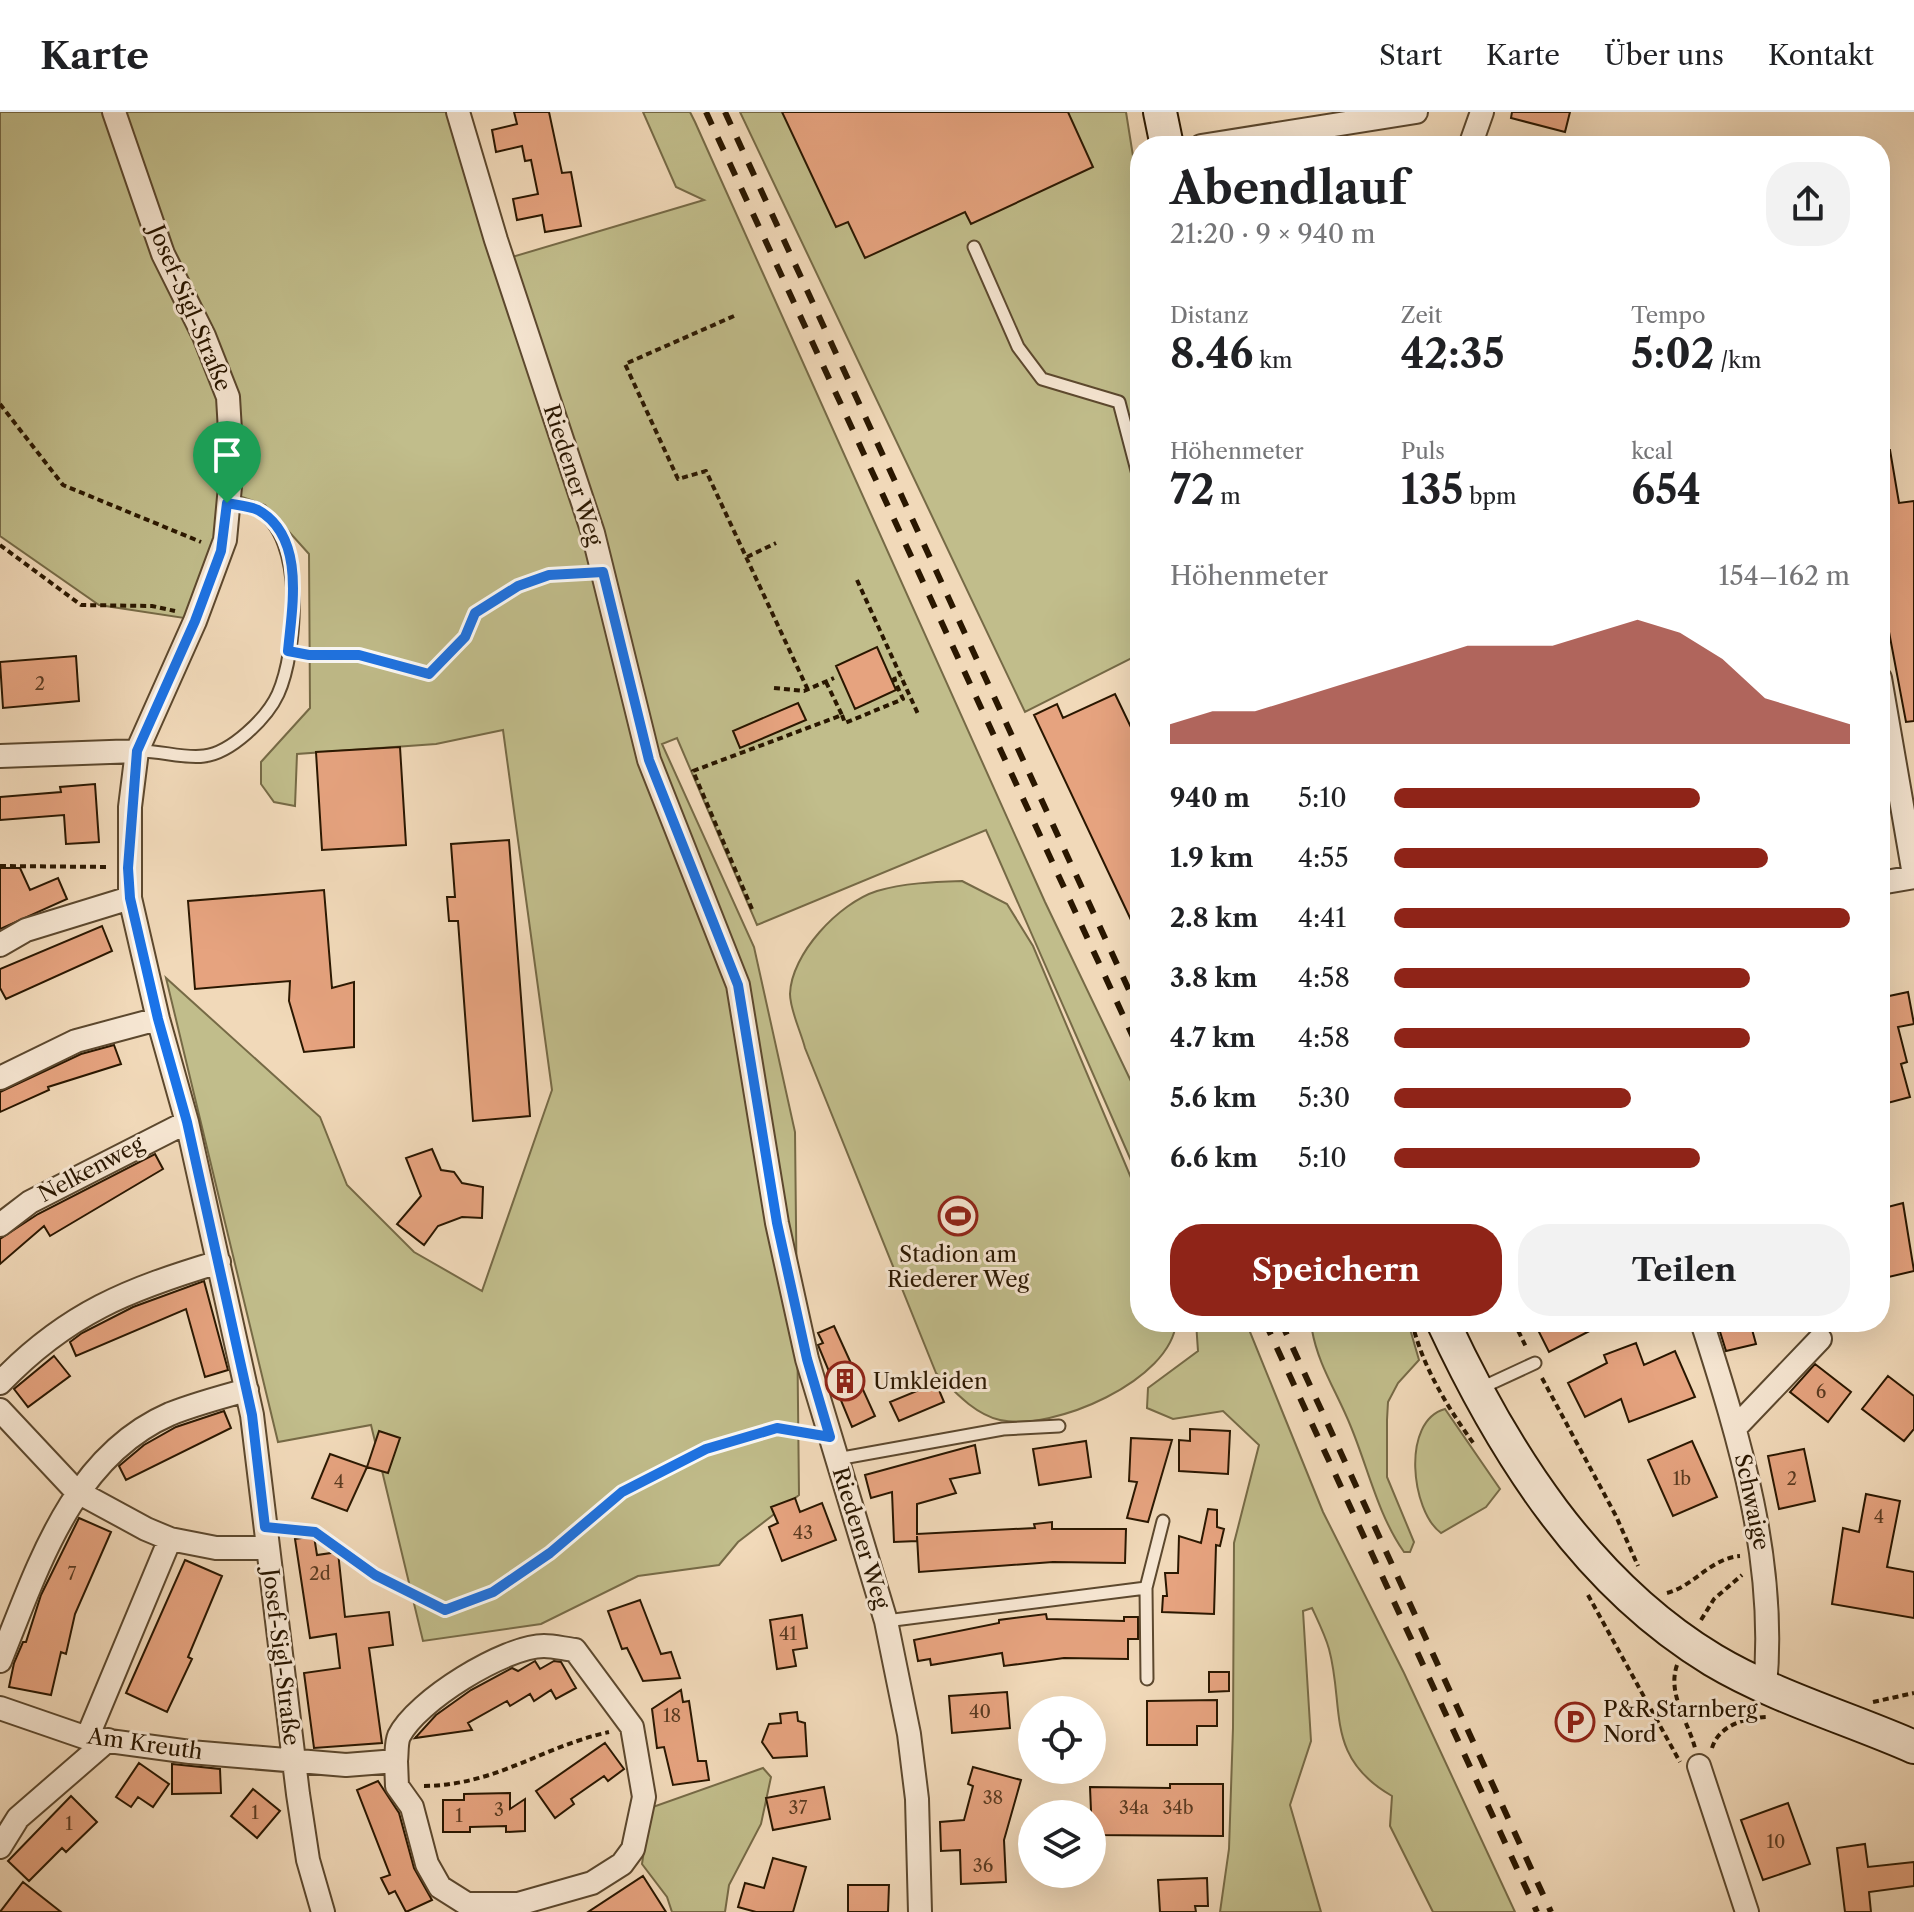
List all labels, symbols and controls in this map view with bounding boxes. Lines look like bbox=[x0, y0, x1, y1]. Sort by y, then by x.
text: Karte bbox=[40, 32, 149, 79]
text: Start bbox=[1379, 38, 1442, 72]
text: Karte bbox=[1486, 38, 1560, 72]
text: Über uns bbox=[1604, 38, 1724, 72]
text: Kontakt bbox=[1768, 38, 1874, 72]
text: Abendlauf bbox=[1170, 161, 1407, 215]
button: share bbox=[1766, 162, 1850, 246]
street label: Josef-Sigl-Straße bbox=[142, 218, 237, 395]
text: 21:20 · 9 × 940 m bbox=[1170, 218, 1375, 250]
text: Distanz bbox=[1170, 302, 1248, 329]
text: Zeit bbox=[1401, 302, 1442, 329]
text: Tempo bbox=[1631, 302, 1706, 329]
text: 8.46 bbox=[1170, 329, 1253, 378]
text: 42:35 bbox=[1401, 329, 1505, 378]
text: 5:02 bbox=[1631, 329, 1714, 378]
text: km bbox=[1253, 347, 1292, 374]
text: /km bbox=[1714, 347, 1761, 374]
street label: Riedener Weg bbox=[537, 401, 609, 549]
pin bbox=[193, 421, 261, 503]
icon: arrive bbox=[205, 433, 249, 477]
text: Höhenmeter bbox=[1170, 438, 1304, 465]
text: Puls bbox=[1401, 438, 1445, 465]
text: kcal bbox=[1631, 438, 1673, 465]
text: 72 bbox=[1170, 465, 1214, 514]
text: 135 bbox=[1401, 465, 1463, 514]
text: 654 bbox=[1631, 465, 1701, 514]
text: m bbox=[1214, 483, 1241, 510]
text: bpm bbox=[1463, 483, 1517, 510]
text: Höhenmeter bbox=[1170, 560, 1328, 592]
text: 154–162 m bbox=[1719, 560, 1850, 592]
house number: 2 bbox=[35, 673, 45, 695]
text: 940 m bbox=[1170, 782, 1250, 814]
text: 5:10 bbox=[1298, 782, 1347, 814]
text: 1.9 km bbox=[1170, 842, 1253, 874]
text: 4:55 bbox=[1298, 842, 1349, 874]
text: 2.8 km bbox=[1170, 902, 1258, 934]
text: 4:41 bbox=[1298, 902, 1346, 934]
text: 3.8 km bbox=[1170, 962, 1257, 994]
text: 4:58 bbox=[1298, 962, 1350, 994]
text: 4.7 km bbox=[1170, 1022, 1255, 1054]
text: 4:58 bbox=[1298, 1022, 1350, 1054]
text: 5.6 km bbox=[1170, 1082, 1257, 1114]
text: 5:30 bbox=[1298, 1082, 1350, 1114]
street label: Nelkenweg bbox=[34, 1130, 149, 1208]
text: 6.6 km bbox=[1170, 1142, 1258, 1174]
text: 5:10 bbox=[1298, 1142, 1347, 1174]
sports icon: Stadion am Riederer Weg bbox=[937, 1195, 979, 1237]
button: Speichern bbox=[1170, 1224, 1502, 1316]
button: Teilen bbox=[1518, 1224, 1850, 1316]
place label: Stadion am Riederer Weg bbox=[887, 1241, 1029, 1293]
building icon: Umkleiden bbox=[824, 1360, 866, 1402]
place label: Umkleiden bbox=[873, 1368, 988, 1395]
house number: 6 bbox=[1816, 1381, 1826, 1403]
street label: Schwaige bbox=[1729, 1451, 1775, 1553]
street label: Riedener Weg bbox=[827, 1464, 896, 1613]
house number: 1b bbox=[1673, 1468, 1691, 1490]
house number: 2 bbox=[1787, 1468, 1797, 1490]
house number: 4 bbox=[334, 1471, 344, 1493]
house number: 4 bbox=[1874, 1506, 1884, 1528]
house number: 43 bbox=[793, 1522, 813, 1544]
house number: 7 bbox=[68, 1563, 77, 1585]
house number: 2d bbox=[309, 1563, 331, 1585]
street label: Josef-Sigl-Straße bbox=[256, 1564, 305, 1747]
house number: 41 bbox=[779, 1623, 797, 1645]
map controls bbox=[1018, 1696, 1106, 1888]
button: locate bbox=[1018, 1696, 1106, 1784]
place label: P&R Starnberg Nord bbox=[1603, 1696, 1758, 1748]
house number: 40 bbox=[969, 1701, 991, 1723]
parking icon: P&R Starnberg Nord bbox=[1554, 1701, 1596, 1743]
house number: 18 bbox=[663, 1705, 681, 1727]
street label: Am Kreuth bbox=[85, 1722, 205, 1765]
house number: 38 bbox=[983, 1787, 1003, 1809]
house number: 37 bbox=[789, 1797, 808, 1819]
house number: 34a bbox=[1119, 1797, 1149, 1819]
house number: 34b bbox=[1162, 1797, 1194, 1819]
house number: 3 bbox=[494, 1799, 504, 1821]
button: layers bbox=[1018, 1800, 1106, 1888]
house number: 1 bbox=[251, 1802, 259, 1824]
house number: 1 bbox=[455, 1805, 463, 1827]
house number: 1 bbox=[65, 1813, 73, 1835]
house number: 10 bbox=[1767, 1831, 1785, 1853]
house number: 36 bbox=[973, 1855, 993, 1877]

